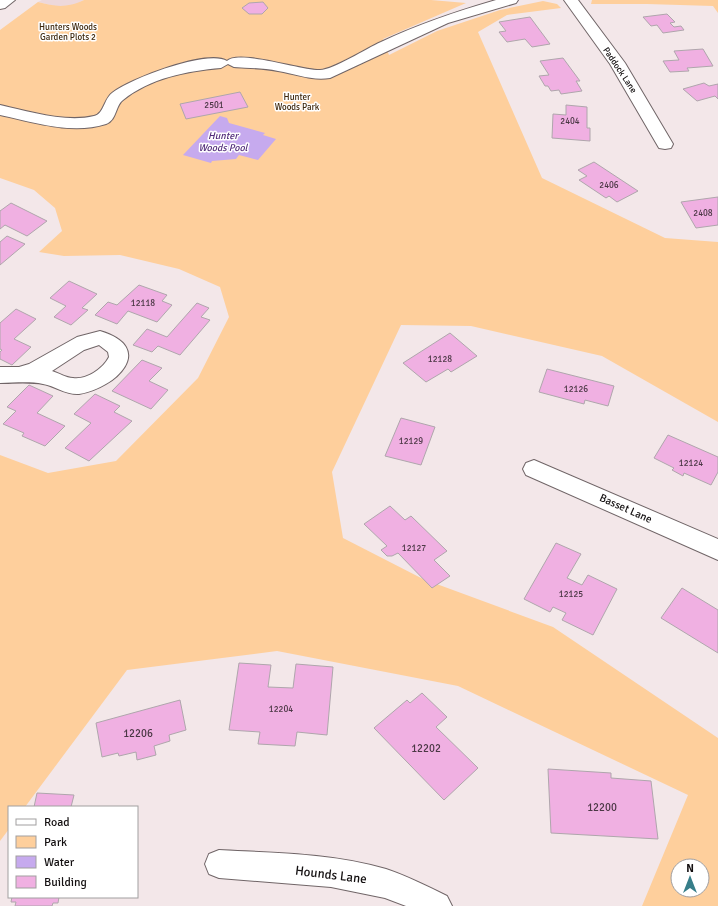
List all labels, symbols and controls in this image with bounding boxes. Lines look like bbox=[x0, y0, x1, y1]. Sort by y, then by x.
park label: Hunters Woods Garden Plots 2 bbox=[39, 22, 97, 43]
street label: Paddock Lane bbox=[600, 45, 639, 96]
park label: Hunter Woods Park bbox=[275, 92, 320, 113]
house number: 2501 bbox=[204, 100, 224, 111]
house number: 2404 bbox=[560, 116, 580, 127]
water label: Hunter Woods Pool bbox=[198, 130, 249, 154]
house number: 2406 bbox=[599, 180, 619, 191]
house number: 2408 bbox=[693, 208, 713, 219]
house number: 12118 bbox=[131, 298, 155, 309]
house number: 12128 bbox=[428, 354, 452, 365]
house number: 12126 bbox=[564, 384, 588, 395]
house number: 12129 bbox=[399, 436, 423, 447]
house number: 12124 bbox=[679, 458, 703, 469]
street label: Basset Lane bbox=[597, 491, 654, 526]
house number: 12127 bbox=[402, 543, 426, 554]
house number: 12125 bbox=[559, 589, 583, 600]
house number: 12204 bbox=[269, 704, 293, 715]
house number: 12206 bbox=[123, 727, 153, 740]
house number: 12202 bbox=[411, 742, 441, 755]
house number: 12200 bbox=[587, 801, 617, 814]
legend bbox=[8, 806, 138, 898]
text: Road bbox=[44, 815, 70, 830]
text: Park bbox=[44, 835, 67, 850]
text: Water bbox=[44, 855, 75, 870]
north arrow bbox=[670, 858, 710, 898]
text: N bbox=[686, 862, 694, 875]
street label: Hounds Lane bbox=[294, 863, 368, 887]
text: Building bbox=[44, 875, 87, 890]

